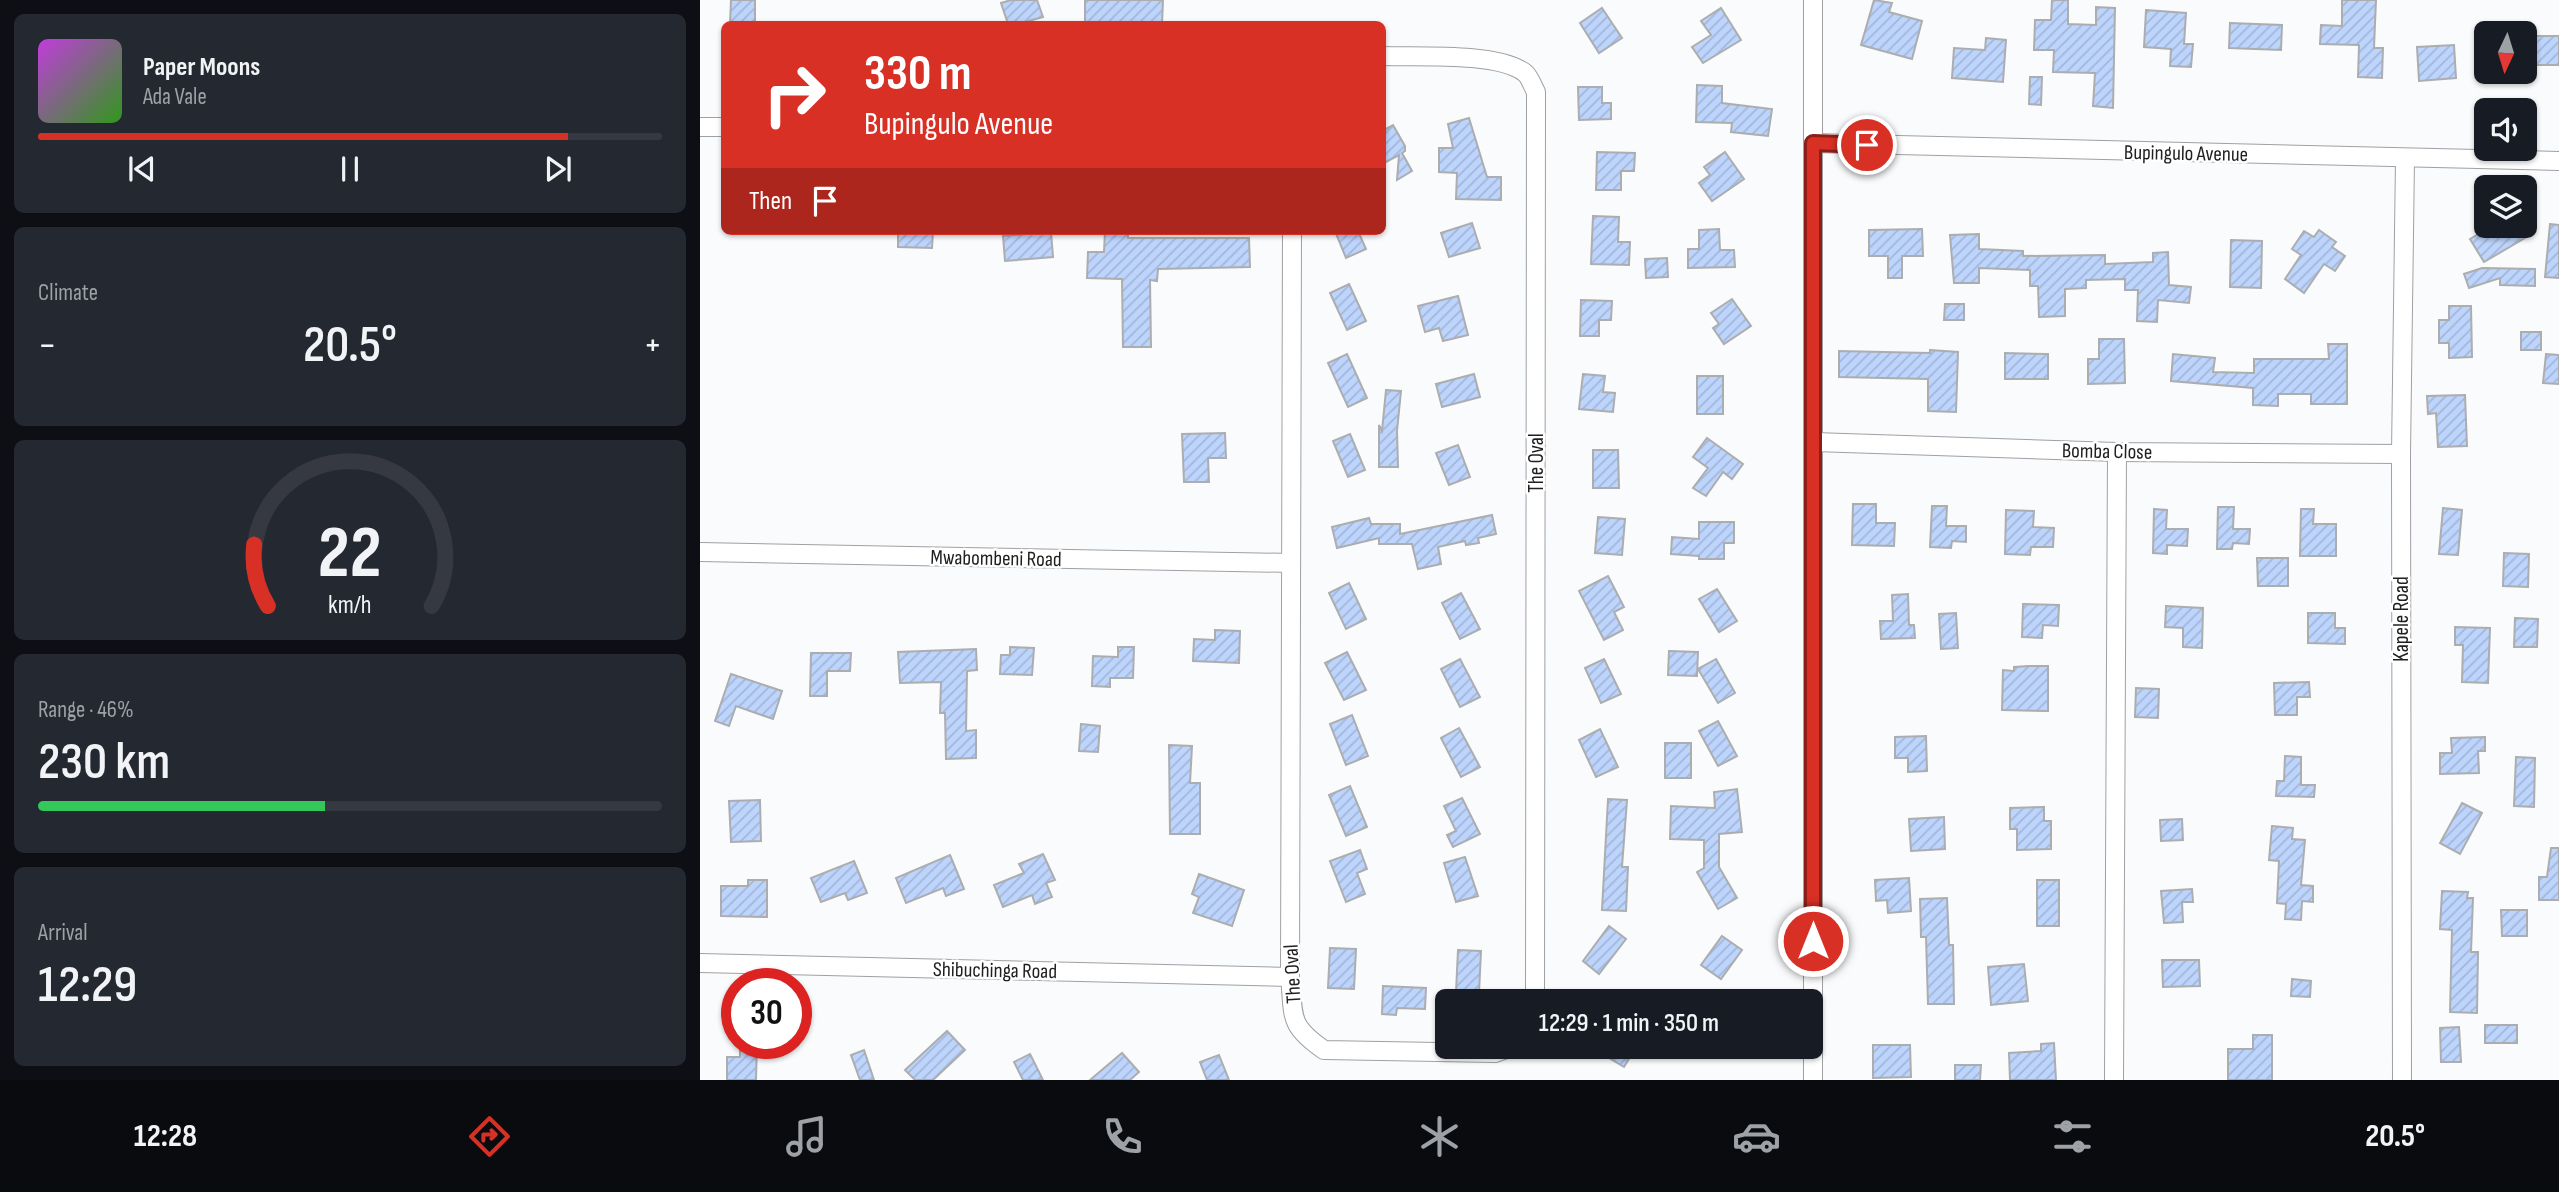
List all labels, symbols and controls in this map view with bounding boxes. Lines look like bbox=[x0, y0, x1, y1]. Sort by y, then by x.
north arrow bbox=[2474, 21, 2538, 84]
map controls bbox=[2474, 21, 2537, 238]
text: 330 m bbox=[864, 45, 971, 104]
icon: right bbox=[749, 49, 840, 140]
text: Paper Moons bbox=[143, 52, 260, 83]
text: Ada Vale bbox=[143, 83, 207, 111]
button: sound bbox=[2474, 98, 2537, 161]
text: Bupingulo Avenue bbox=[864, 105, 1053, 144]
pin bbox=[1837, 115, 1897, 175]
icon: arrive bbox=[1848, 126, 1886, 164]
street label: Bupingulo Avenue bbox=[2124, 140, 2248, 167]
icon: previous bbox=[123, 150, 161, 188]
icon: pause bbox=[331, 150, 369, 188]
icon: next bbox=[539, 150, 577, 188]
button: layers bbox=[2474, 175, 2537, 238]
icon: arrive bbox=[806, 182, 844, 220]
text: Then bbox=[749, 186, 792, 217]
text: Climate bbox=[38, 279, 98, 307]
text: 20.5° bbox=[303, 314, 397, 377]
text: − bbox=[38, 323, 57, 368]
text: + bbox=[643, 323, 662, 368]
street label: The Oval bbox=[1524, 433, 1549, 493]
street label: Bomba Close bbox=[2062, 438, 2152, 465]
text: 22 bbox=[318, 510, 382, 598]
street label: Mwabombeni Road bbox=[930, 545, 1062, 572]
street label: Kapele Road bbox=[2389, 576, 2414, 662]
text: km/h bbox=[328, 590, 372, 621]
text: Range · 46% bbox=[38, 696, 134, 724]
text: 230 km bbox=[38, 731, 170, 794]
position arrow bbox=[1776, 904, 1850, 978]
text: Arrival bbox=[38, 919, 87, 947]
street label: The Oval bbox=[1278, 944, 1307, 1004]
text: 12:29 bbox=[38, 954, 137, 1017]
street label: Shibuchinga Road bbox=[933, 957, 1057, 984]
speed limit sign: 30 bbox=[721, 968, 812, 1059]
text: 12:29 · 1 min · 350 m bbox=[1539, 1008, 1719, 1039]
icon: directions bbox=[465, 1112, 514, 1161]
icon: music bbox=[782, 1112, 831, 1161]
icon: phone bbox=[1098, 1112, 1147, 1161]
icon: climate bbox=[1415, 1112, 1464, 1161]
icon: car bbox=[1732, 1112, 1781, 1161]
icon: filters bbox=[2048, 1112, 2097, 1161]
text: 12:28 bbox=[134, 1117, 197, 1156]
text: 20.5° bbox=[2365, 1117, 2425, 1156]

